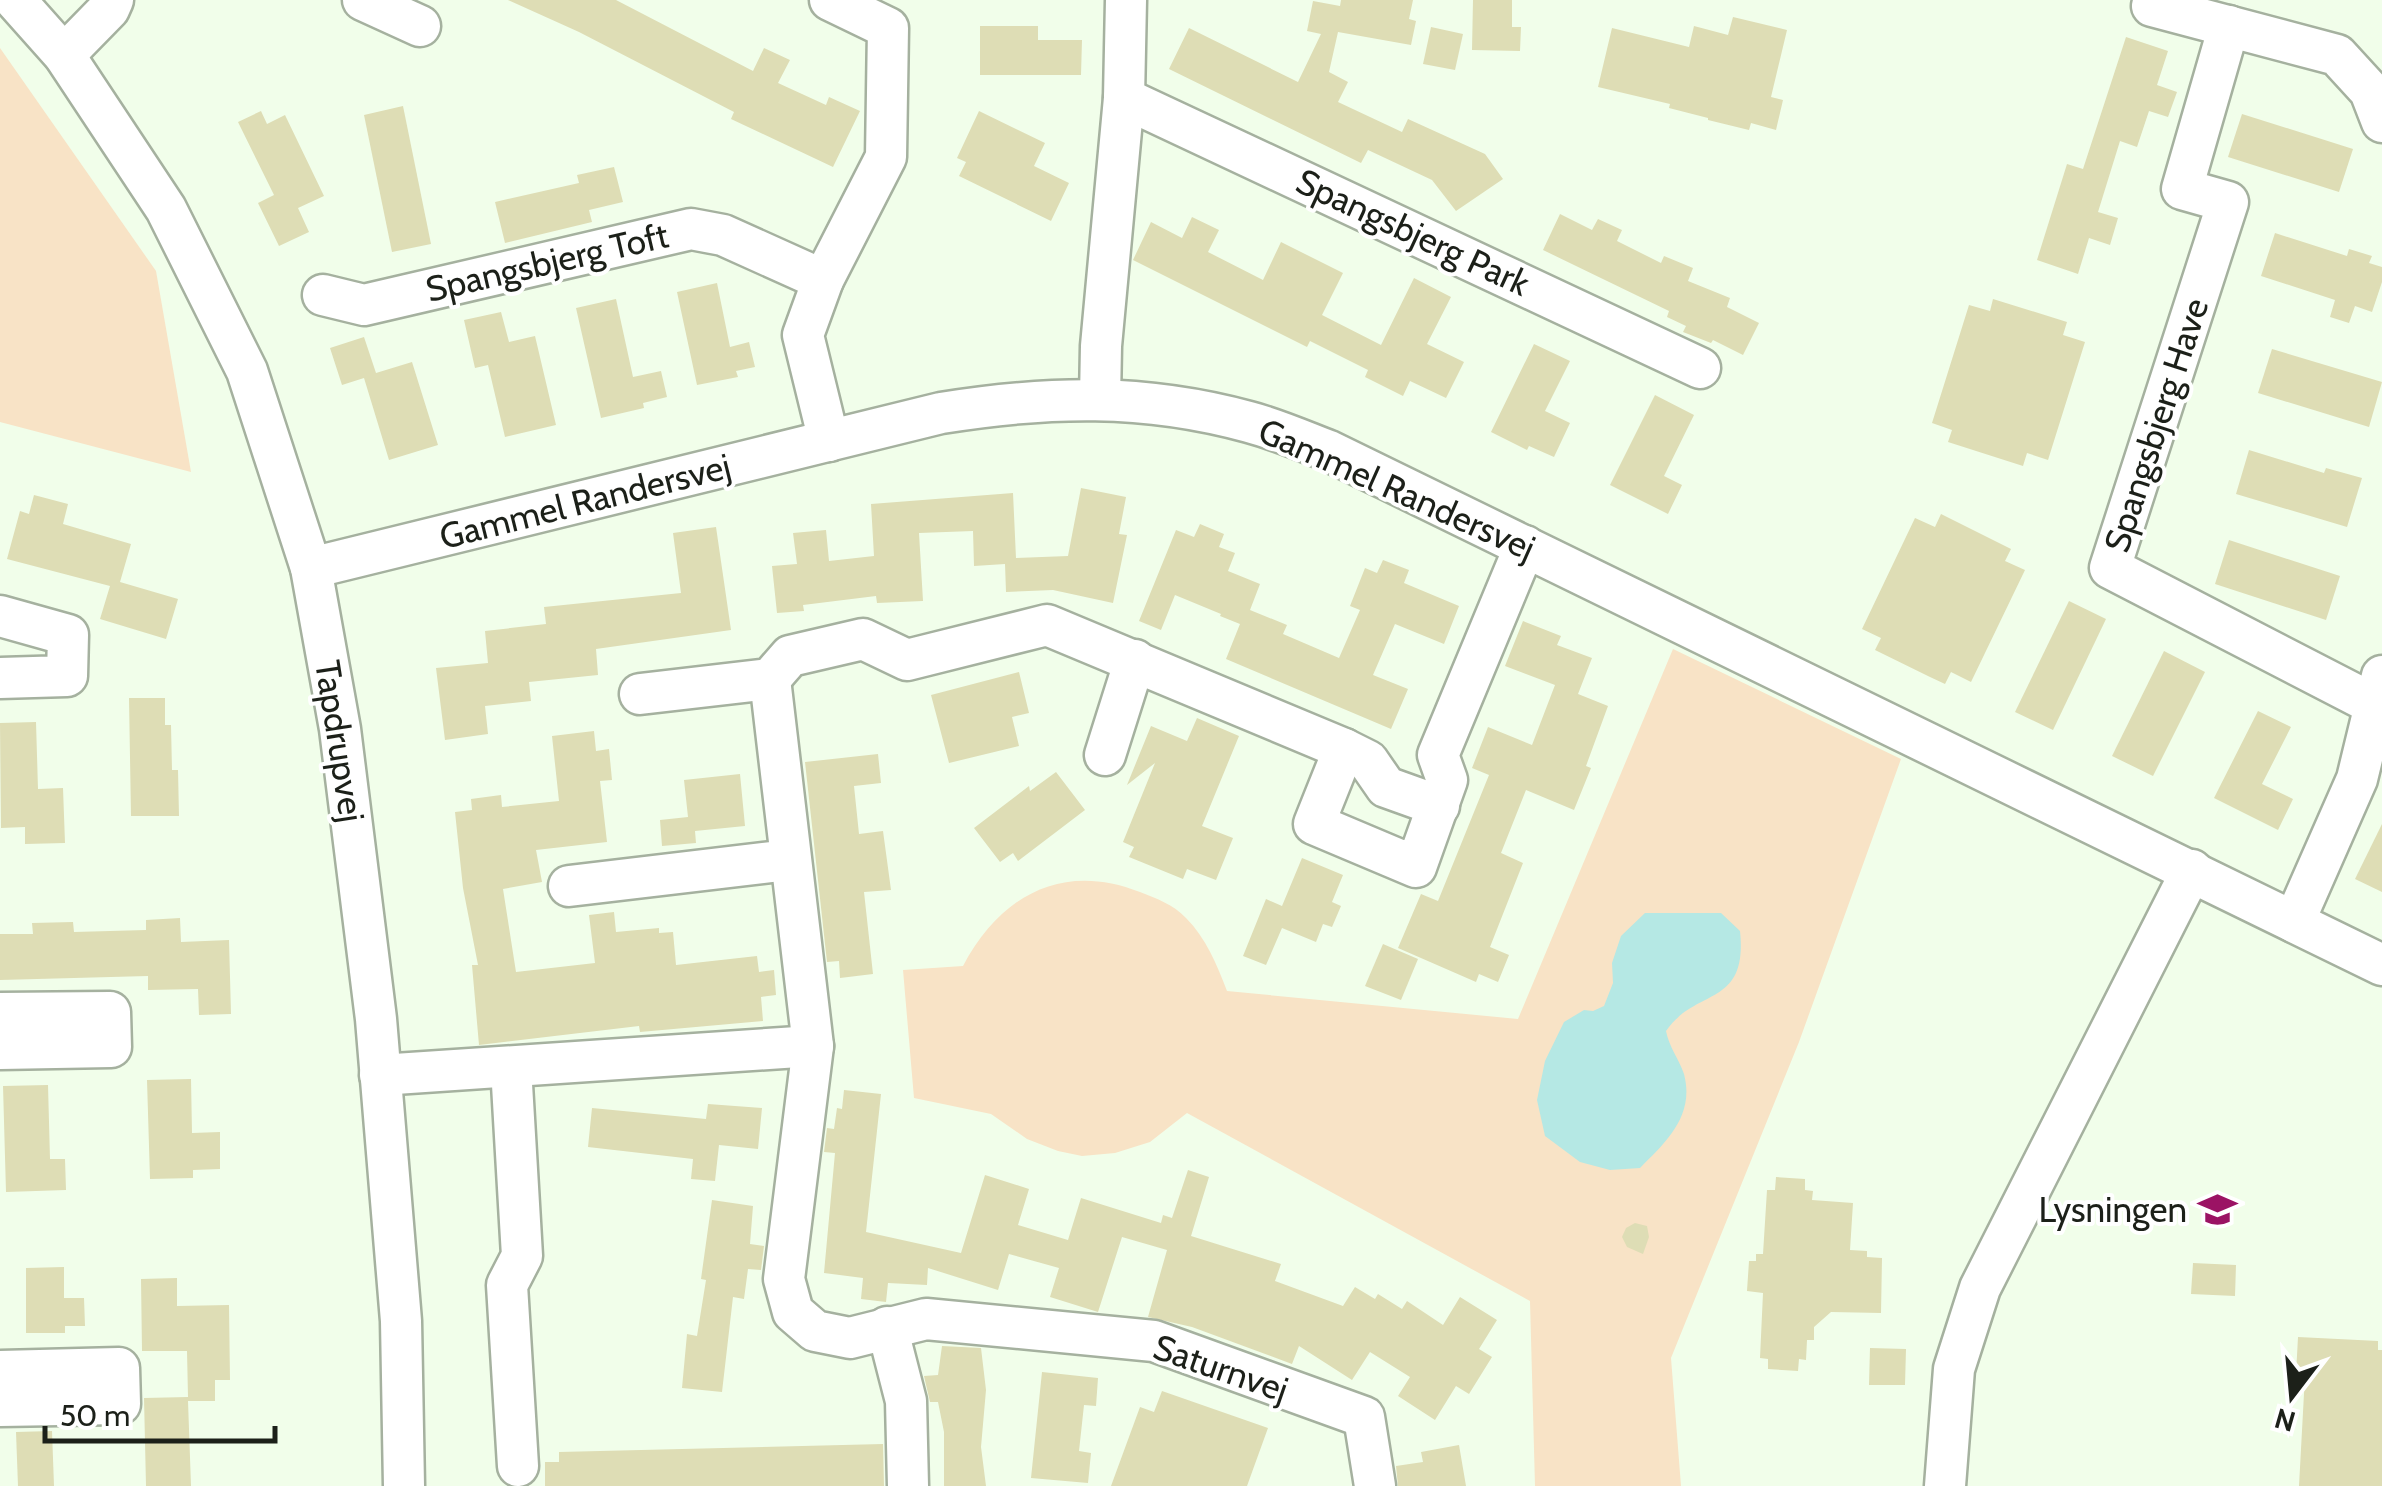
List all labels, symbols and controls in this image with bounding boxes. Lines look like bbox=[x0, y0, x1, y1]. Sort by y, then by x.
street label: Spangsbjerg Park bbox=[1290, 159, 1537, 305]
street label: Spangsbjerg Toft bbox=[422, 213, 673, 311]
street label: Spangsbjerg Have bbox=[2095, 293, 2217, 557]
street label: Gammel Randersvej bbox=[1252, 409, 1542, 569]
street label: Gammel Randersvej bbox=[435, 444, 735, 558]
street label: Tapdrupvej bbox=[306, 657, 374, 825]
place label: Lysningen bbox=[2039, 1188, 2187, 1231]
school or university icon: Lysningen bbox=[2196, 1188, 2238, 1230]
street label: Saturnvej bbox=[1148, 1325, 1294, 1411]
north arrow bbox=[2242, 1346, 2342, 1446]
scale bar bbox=[45, 1381, 275, 1443]
text: 50 m bbox=[60, 1397, 130, 1434]
text: N bbox=[2271, 1401, 2299, 1439]

